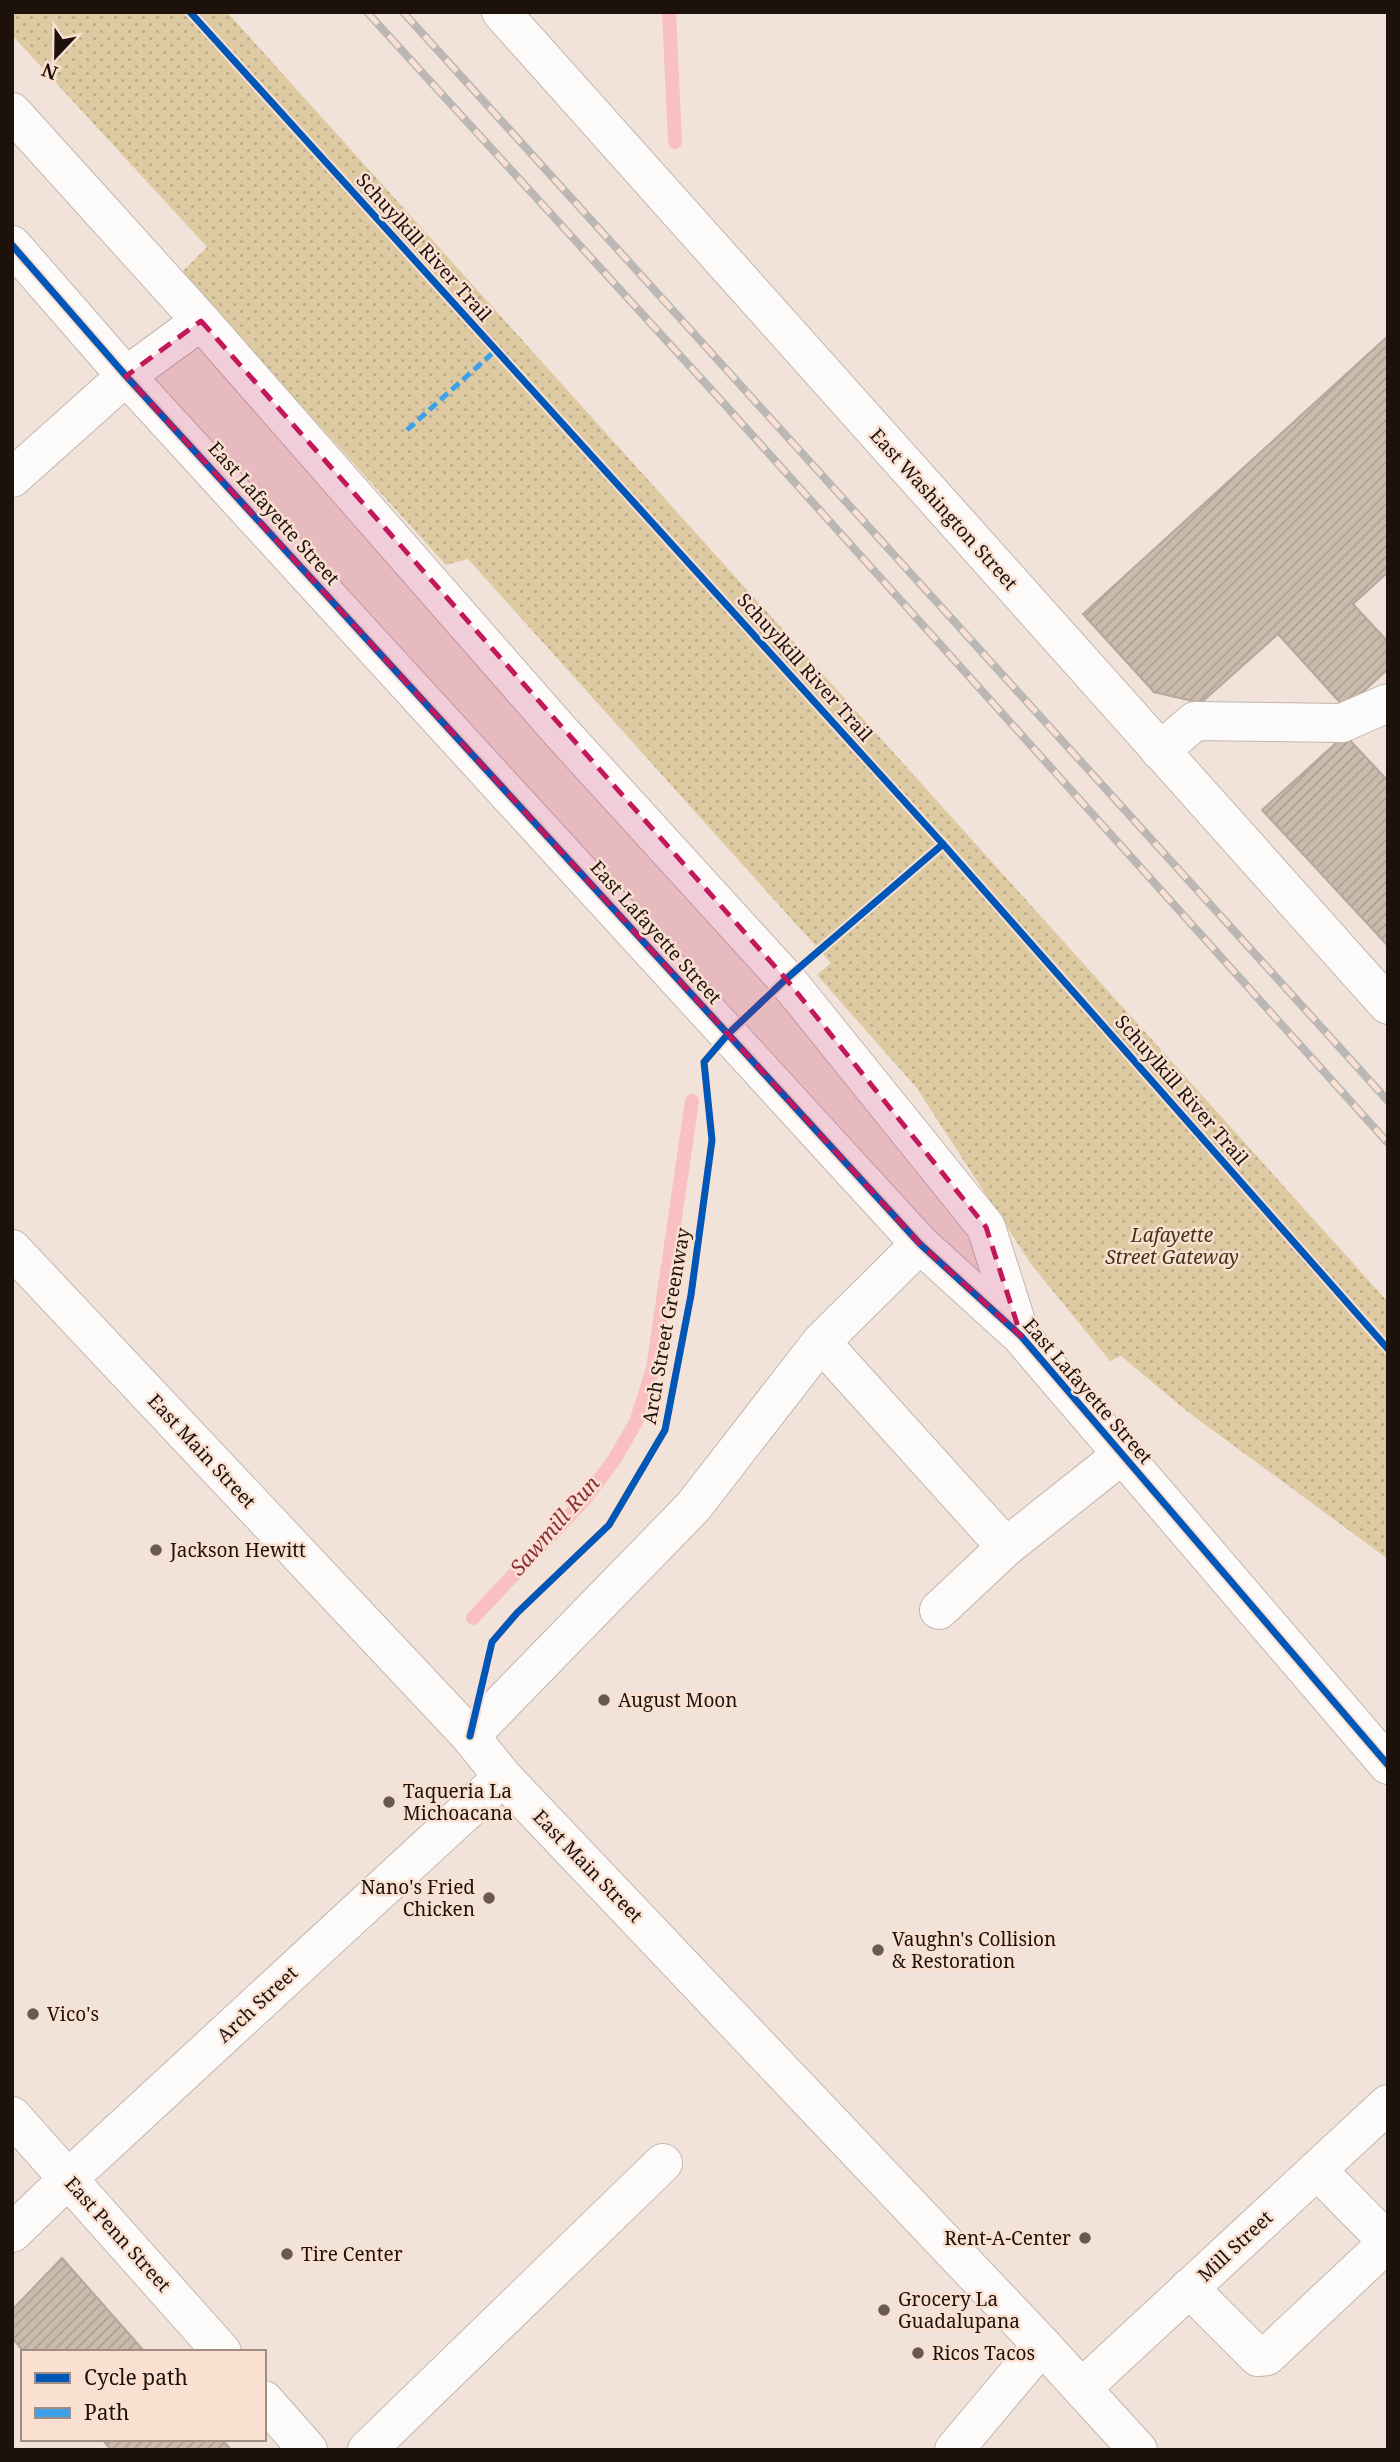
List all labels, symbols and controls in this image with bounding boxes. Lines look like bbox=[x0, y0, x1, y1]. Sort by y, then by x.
north arrow bbox=[21, 21, 91, 91]
text: N bbox=[38, 57, 61, 87]
street label: Schuylkill River Trail bbox=[350, 167, 498, 327]
street label: East Washington Street bbox=[864, 423, 1024, 596]
street label: East Lafayette Street bbox=[202, 436, 346, 591]
street label: Schuylkill River Trail bbox=[731, 587, 879, 747]
street label: East Lafayette Street bbox=[584, 855, 728, 1010]
street label: Schuylkill River Trail bbox=[1110, 1009, 1254, 1171]
park label: Lafayette Street Gateway bbox=[1105, 1222, 1239, 1270]
street label: Arch Street Greenway bbox=[636, 1225, 696, 1426]
street label: East Lafayette Street bbox=[1018, 1313, 1159, 1470]
street label: East Main Street bbox=[142, 1388, 262, 1514]
water label: Sawmill Run bbox=[503, 1469, 606, 1581]
place label: Jackson Hewitt bbox=[169, 1537, 306, 1563]
marker: Jackson Hewitt bbox=[148, 1542, 164, 1558]
place label: August Moon bbox=[618, 1687, 738, 1713]
marker: August Moon bbox=[596, 1692, 612, 1708]
place label: Taqueria La Michoacana bbox=[403, 1778, 513, 1826]
marker: Taqueria La Michoacana bbox=[381, 1794, 397, 1810]
street label: East Main Street bbox=[527, 1804, 649, 1928]
place label: Nano's Fried Chicken bbox=[361, 1874, 475, 1922]
marker: Nano's Fried Chicken bbox=[481, 1890, 497, 1906]
place label: Vaughn's Collision & Restoration bbox=[892, 1926, 1056, 1974]
marker: Vaughn's Collision & Restoration bbox=[870, 1942, 886, 1958]
street label: Arch Street bbox=[211, 1960, 303, 2048]
place label: Vico's bbox=[47, 2001, 99, 2027]
marker: Vico's bbox=[25, 2006, 41, 2022]
street label: East Penn Street bbox=[59, 2171, 177, 2297]
street label: Mill Street bbox=[1192, 2204, 1278, 2287]
place label: Rent-A-Center bbox=[944, 2225, 1071, 2251]
marker: Rent-A-Center bbox=[1077, 2230, 1093, 2246]
place label: Tire Center bbox=[301, 2241, 403, 2267]
marker: Tire Center bbox=[279, 2246, 295, 2262]
place label: Grocery La Guadalupana bbox=[898, 2286, 1020, 2334]
marker: Grocery La Guadalupana bbox=[876, 2302, 892, 2318]
place label: Ricos Tacos bbox=[932, 2340, 1035, 2366]
marker: Ricos Tacos bbox=[910, 2345, 926, 2361]
legend bbox=[21, 2350, 266, 2441]
text: Cycle path bbox=[84, 2363, 188, 2391]
text: Path bbox=[84, 2398, 129, 2426]

